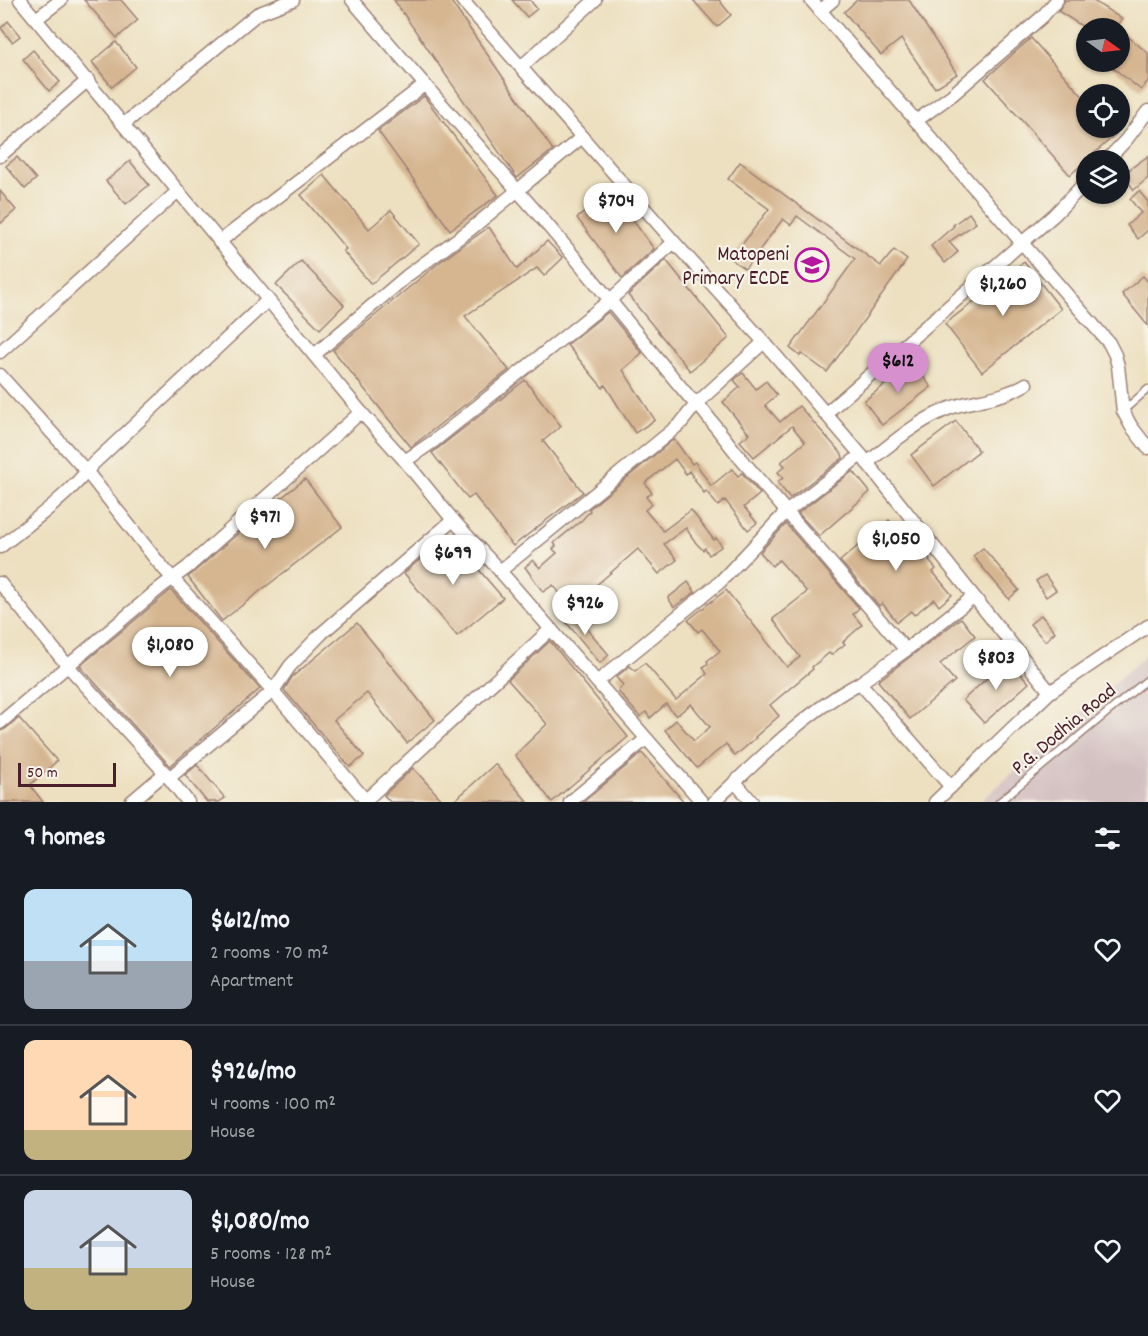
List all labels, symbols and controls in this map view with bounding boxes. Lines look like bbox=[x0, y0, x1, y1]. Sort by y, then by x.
north arrow bbox=[1076, 18, 1130, 72]
map controls bbox=[1076, 18, 1130, 204]
button: locate bbox=[1076, 84, 1130, 138]
button: layers bbox=[1076, 150, 1130, 204]
pin: $704 bbox=[580, 183, 652, 234]
text: $704 bbox=[598, 188, 635, 216]
place label: Matopeni Primary ECDE bbox=[682, 241, 789, 295]
school or university icon: Matopeni Primary ECDE bbox=[794, 247, 830, 283]
pin: $1,260 bbox=[954, 266, 1052, 317]
text: $1,260 bbox=[979, 271, 1027, 299]
pin: $612 bbox=[862, 343, 934, 394]
text: $612 bbox=[881, 348, 915, 376]
pin: $971 bbox=[229, 499, 301, 550]
text: $971 bbox=[249, 504, 281, 532]
pin: $1,050 bbox=[847, 521, 945, 572]
text: $1,050 bbox=[871, 526, 921, 554]
pin: $699 bbox=[417, 535, 489, 586]
text: $699 bbox=[434, 540, 472, 568]
pin: $926 bbox=[549, 585, 621, 636]
text: $926 bbox=[566, 590, 604, 618]
pin: $1,080 bbox=[121, 627, 219, 678]
text: $1,080 bbox=[146, 632, 194, 660]
pin: $803 bbox=[960, 640, 1032, 691]
text: $803 bbox=[977, 645, 1015, 673]
street label: P.G. Dodhia Road bbox=[1006, 677, 1124, 783]
scale bar bbox=[18, 760, 116, 788]
text: 50 m bbox=[27, 762, 58, 785]
text: 9 homes bbox=[24, 820, 106, 857]
icon: filters bbox=[1091, 822, 1124, 855]
text: $612/mo bbox=[210, 903, 290, 940]
icon: home bbox=[72, 913, 144, 985]
icon: heart bbox=[1091, 933, 1124, 966]
text: 2 rooms · 70 m² bbox=[210, 940, 329, 968]
text: Apartment bbox=[210, 968, 293, 996]
text: $926/mo bbox=[210, 1054, 296, 1091]
icon: home bbox=[72, 1064, 144, 1136]
icon: heart bbox=[1091, 1084, 1124, 1117]
text: 4 rooms · 100 m² bbox=[210, 1091, 336, 1119]
text: House bbox=[210, 1119, 255, 1147]
text: $1,080/mo bbox=[210, 1204, 309, 1241]
icon: home bbox=[72, 1214, 144, 1286]
icon: heart bbox=[1091, 1234, 1124, 1267]
text: 5 rooms · 128 m² bbox=[210, 1241, 332, 1269]
text: House bbox=[210, 1269, 255, 1297]

